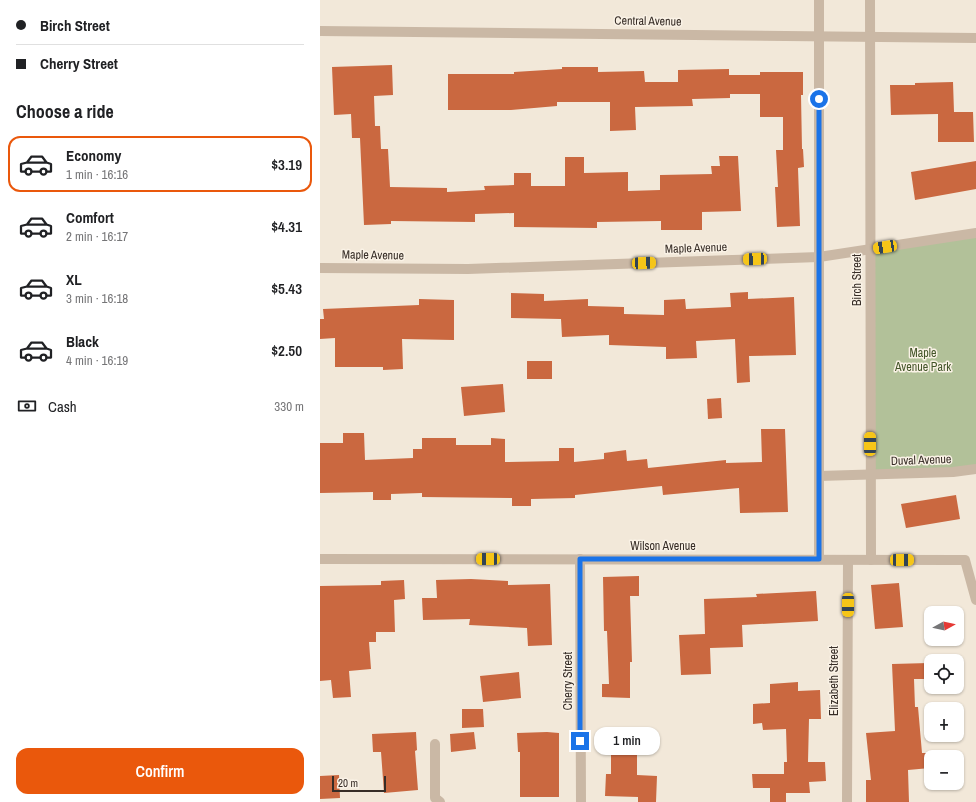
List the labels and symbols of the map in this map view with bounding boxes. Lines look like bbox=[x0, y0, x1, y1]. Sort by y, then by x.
street label: Central Avenue bbox=[614, 12, 682, 30]
route start bbox=[810, 90, 828, 108]
street label: Maple Avenue bbox=[665, 239, 727, 257]
car bbox=[872, 239, 898, 255]
street label: Maple Avenue bbox=[342, 246, 404, 264]
car bbox=[743, 253, 767, 265]
street label: Birch Street bbox=[849, 254, 865, 306]
car bbox=[632, 257, 656, 269]
park label: Maple Avenue Park bbox=[894, 345, 951, 375]
car bbox=[864, 432, 876, 456]
street label: Duval Avenue bbox=[890, 451, 952, 469]
street label: Wilson Avenue bbox=[630, 538, 696, 554]
car bbox=[476, 553, 500, 565]
car bbox=[890, 554, 914, 566]
car bbox=[842, 593, 854, 617]
north arrow bbox=[924, 606, 964, 646]
street label: Elizabeth Street bbox=[826, 646, 842, 716]
street label: Cherry Street bbox=[560, 651, 576, 710]
callout: 1 min bbox=[594, 727, 660, 755]
route end bbox=[571, 732, 589, 750]
scale bar bbox=[332, 774, 386, 793]

